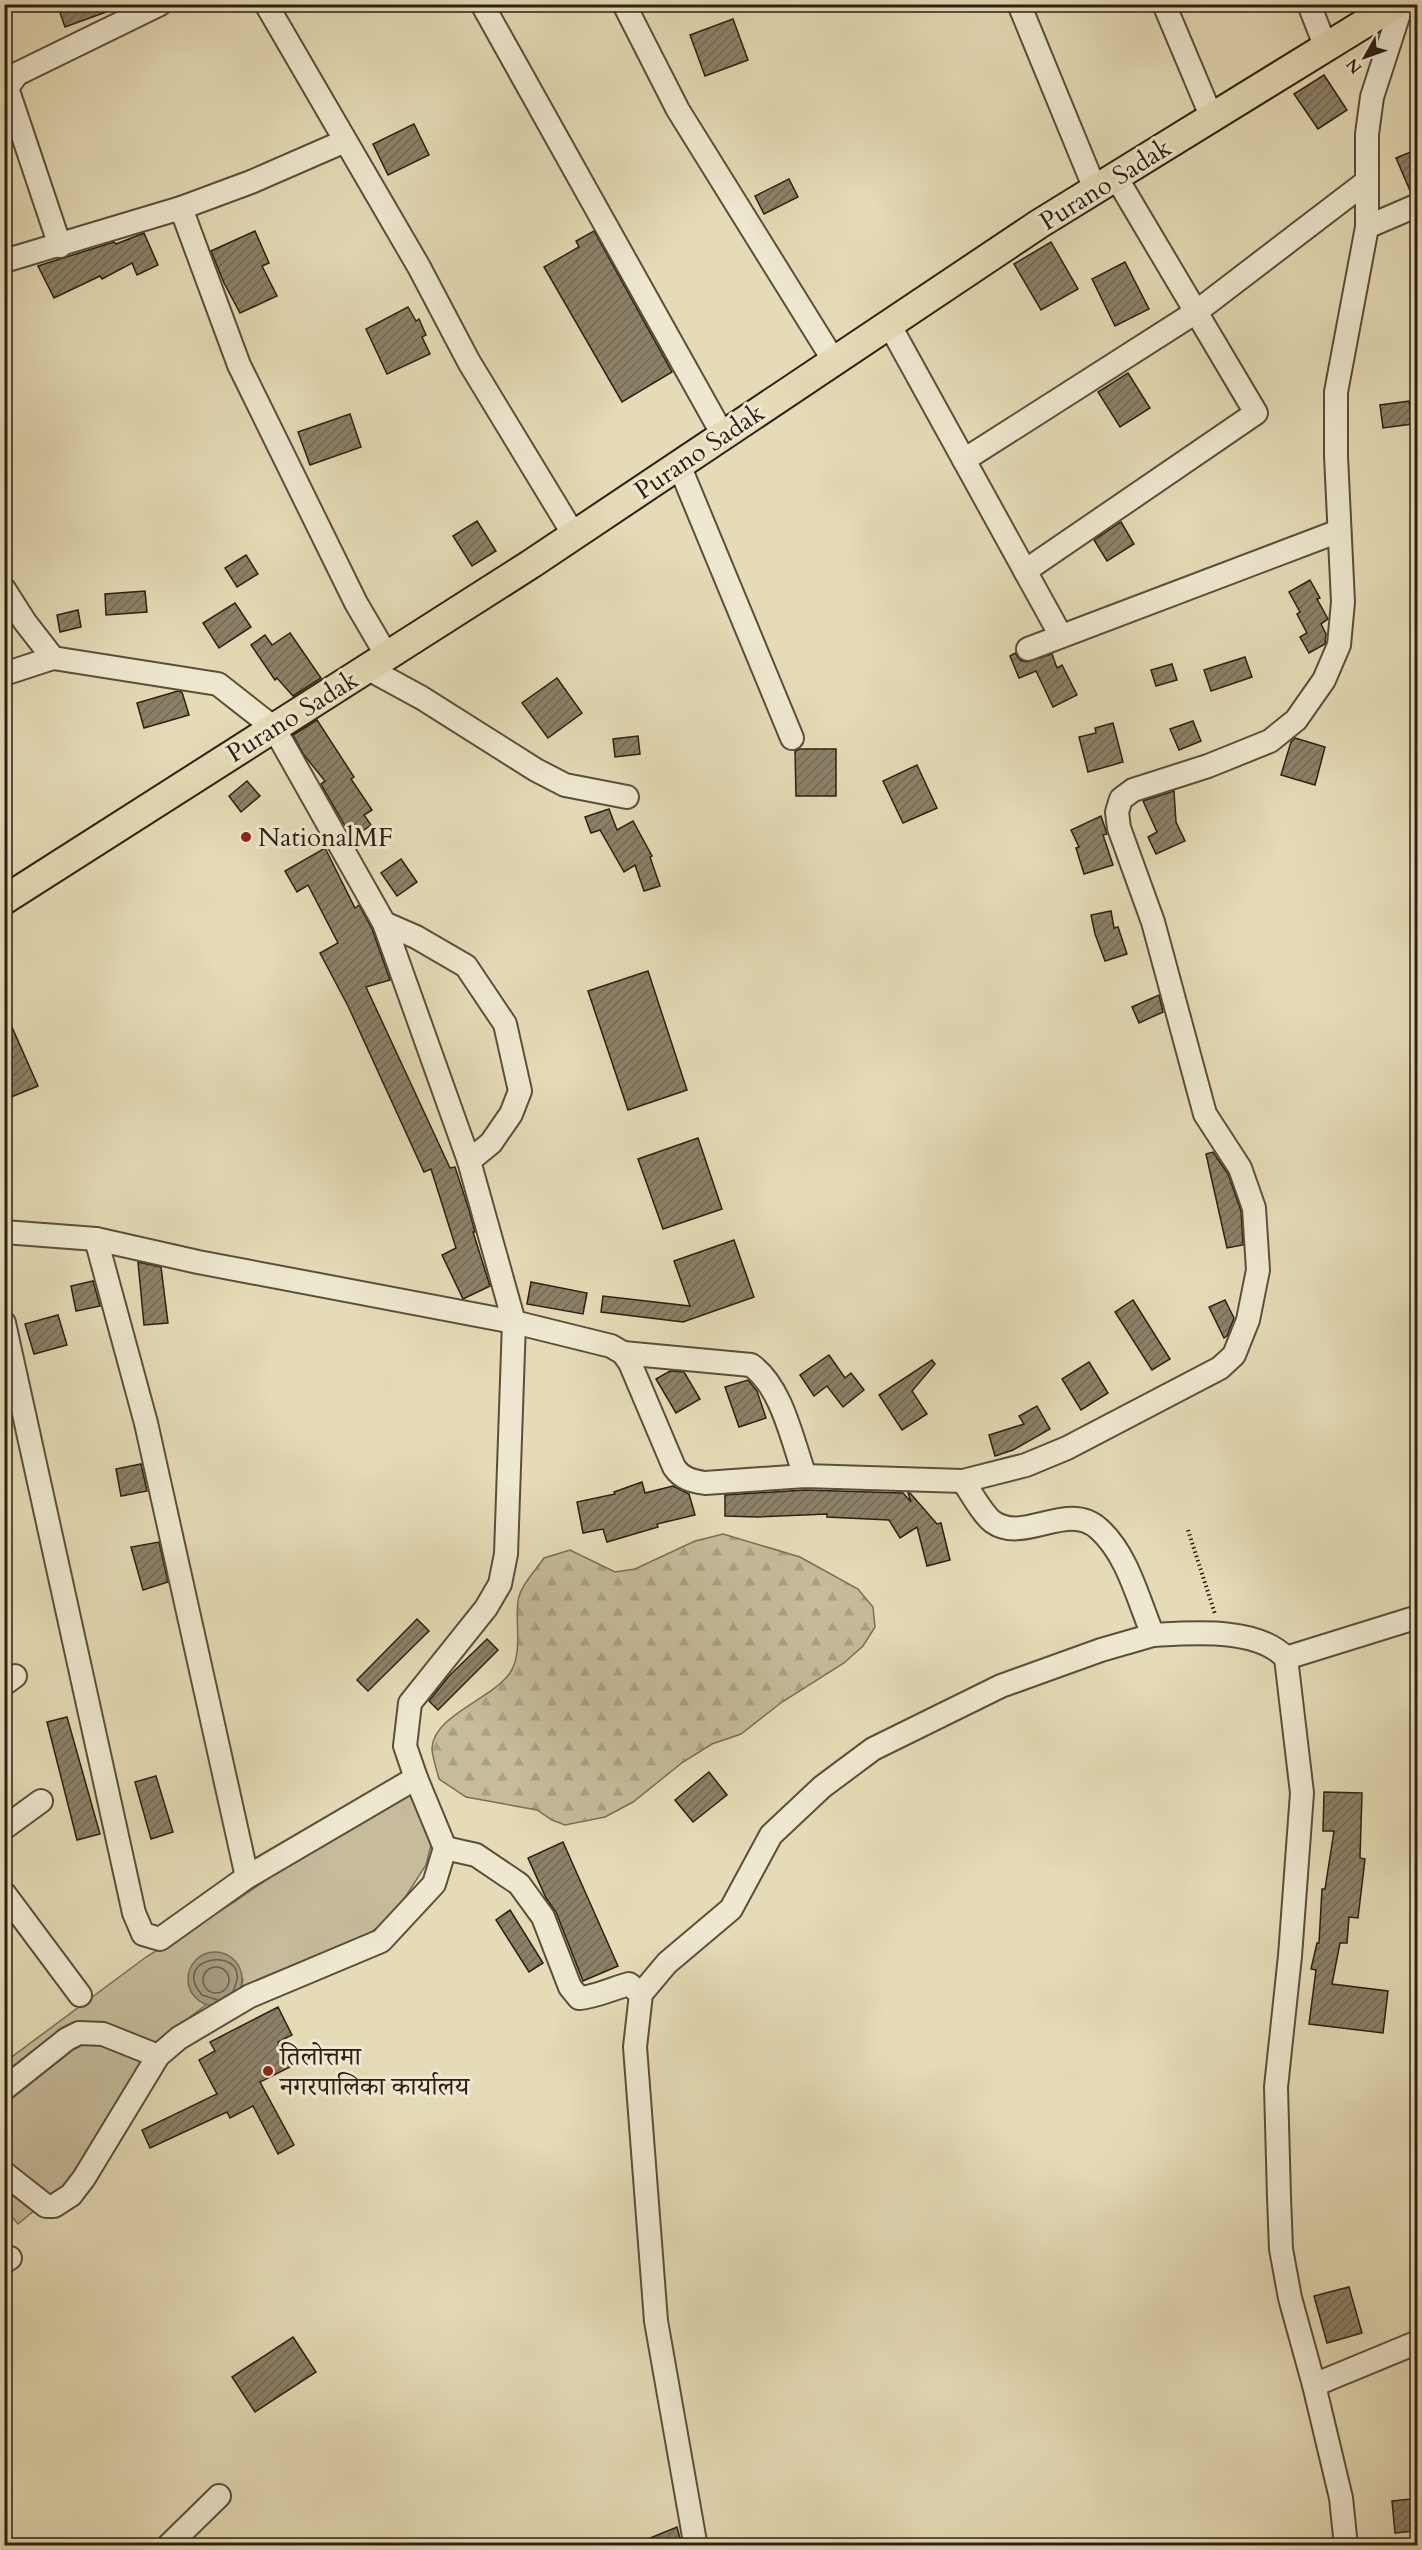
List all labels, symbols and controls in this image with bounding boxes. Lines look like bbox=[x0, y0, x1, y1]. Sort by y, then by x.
north arrow bbox=[1335, 27, 1395, 87]
text: N bbox=[1341, 54, 1367, 78]
street label: Purano Sadak bbox=[1033, 130, 1178, 239]
street label: Purano Sadak bbox=[628, 395, 771, 508]
street label: Purano Sadak bbox=[220, 662, 365, 771]
place label: NationalMF bbox=[258, 820, 393, 855]
marker: NationalMF bbox=[239, 830, 253, 844]
place label: तिलोत्तमा नगरपालिका कार्यालय bbox=[278, 2039, 471, 2104]
marker: तिलोत्तमा नगरपालिका कार्यालय bbox=[261, 2064, 275, 2078]

